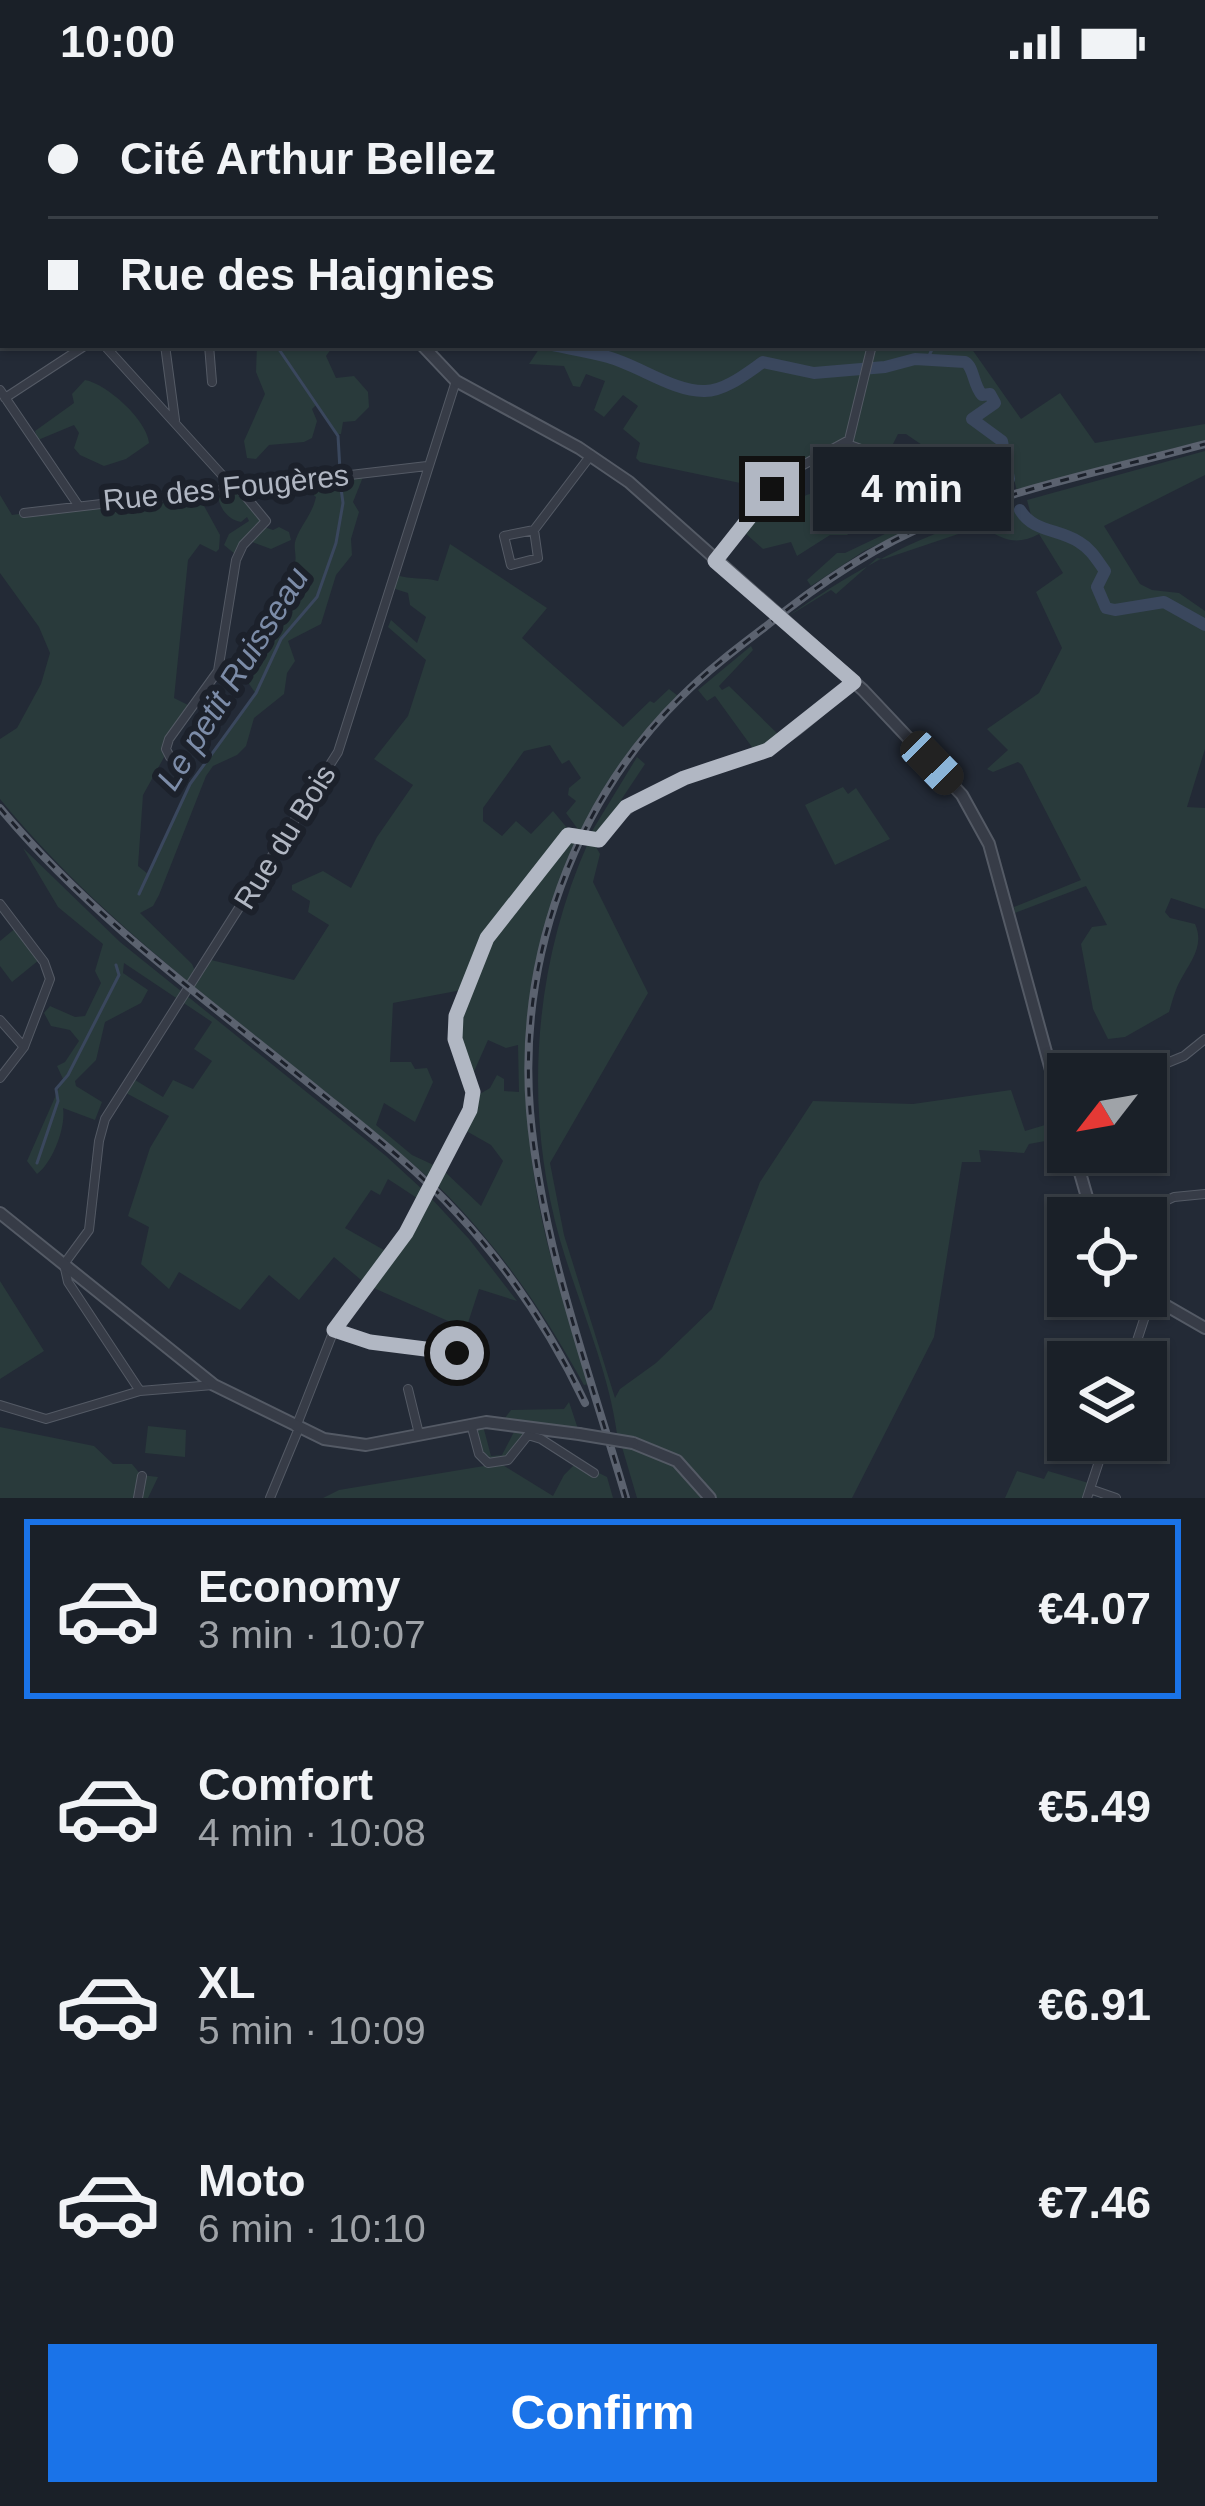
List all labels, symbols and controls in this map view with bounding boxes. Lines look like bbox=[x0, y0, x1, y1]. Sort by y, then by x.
text: 10:00 bbox=[60, 16, 175, 67]
text: Cité Arthur Bellez bbox=[120, 133, 496, 184]
text: Rue des Haignies bbox=[120, 249, 495, 300]
callout: 4 min bbox=[814, 447, 1012, 531]
street label: Rue des Fougères bbox=[101, 458, 350, 517]
route end bbox=[745, 462, 799, 516]
text: 4 min bbox=[861, 467, 963, 510]
water label: Le petit Ruisseau bbox=[149, 560, 316, 796]
car bbox=[894, 725, 970, 801]
street label: Rue du Bois bbox=[227, 759, 342, 915]
north arrow bbox=[1047, 1053, 1167, 1173]
map controls bbox=[1047, 1053, 1167, 1461]
button: locate bbox=[1047, 1197, 1167, 1317]
route start bbox=[430, 1326, 484, 1380]
button: layers bbox=[1047, 1341, 1167, 1461]
icon: car bbox=[54, 1555, 162, 1663]
text: Economy bbox=[198, 1561, 401, 1612]
text: €4.07 bbox=[1038, 1583, 1151, 1634]
text: 3 min · 10:07 bbox=[198, 1613, 426, 1656]
icon: car bbox=[54, 1753, 162, 1861]
text: Comfort bbox=[198, 1759, 373, 1810]
text: €5.49 bbox=[1038, 1781, 1151, 1832]
text: 4 min · 10:08 bbox=[198, 1811, 426, 1854]
icon: car bbox=[54, 1951, 162, 2059]
text: XL bbox=[198, 1957, 256, 2008]
text: €6.91 bbox=[1038, 1979, 1151, 2030]
text: 5 min · 10:09 bbox=[198, 2009, 426, 2052]
icon: car bbox=[54, 2149, 162, 2257]
text: Moto bbox=[198, 2155, 305, 2206]
text: €7.46 bbox=[1038, 2177, 1151, 2228]
text: 6 min · 10:10 bbox=[198, 2207, 426, 2250]
button: Confirm bbox=[48, 2344, 1157, 2482]

